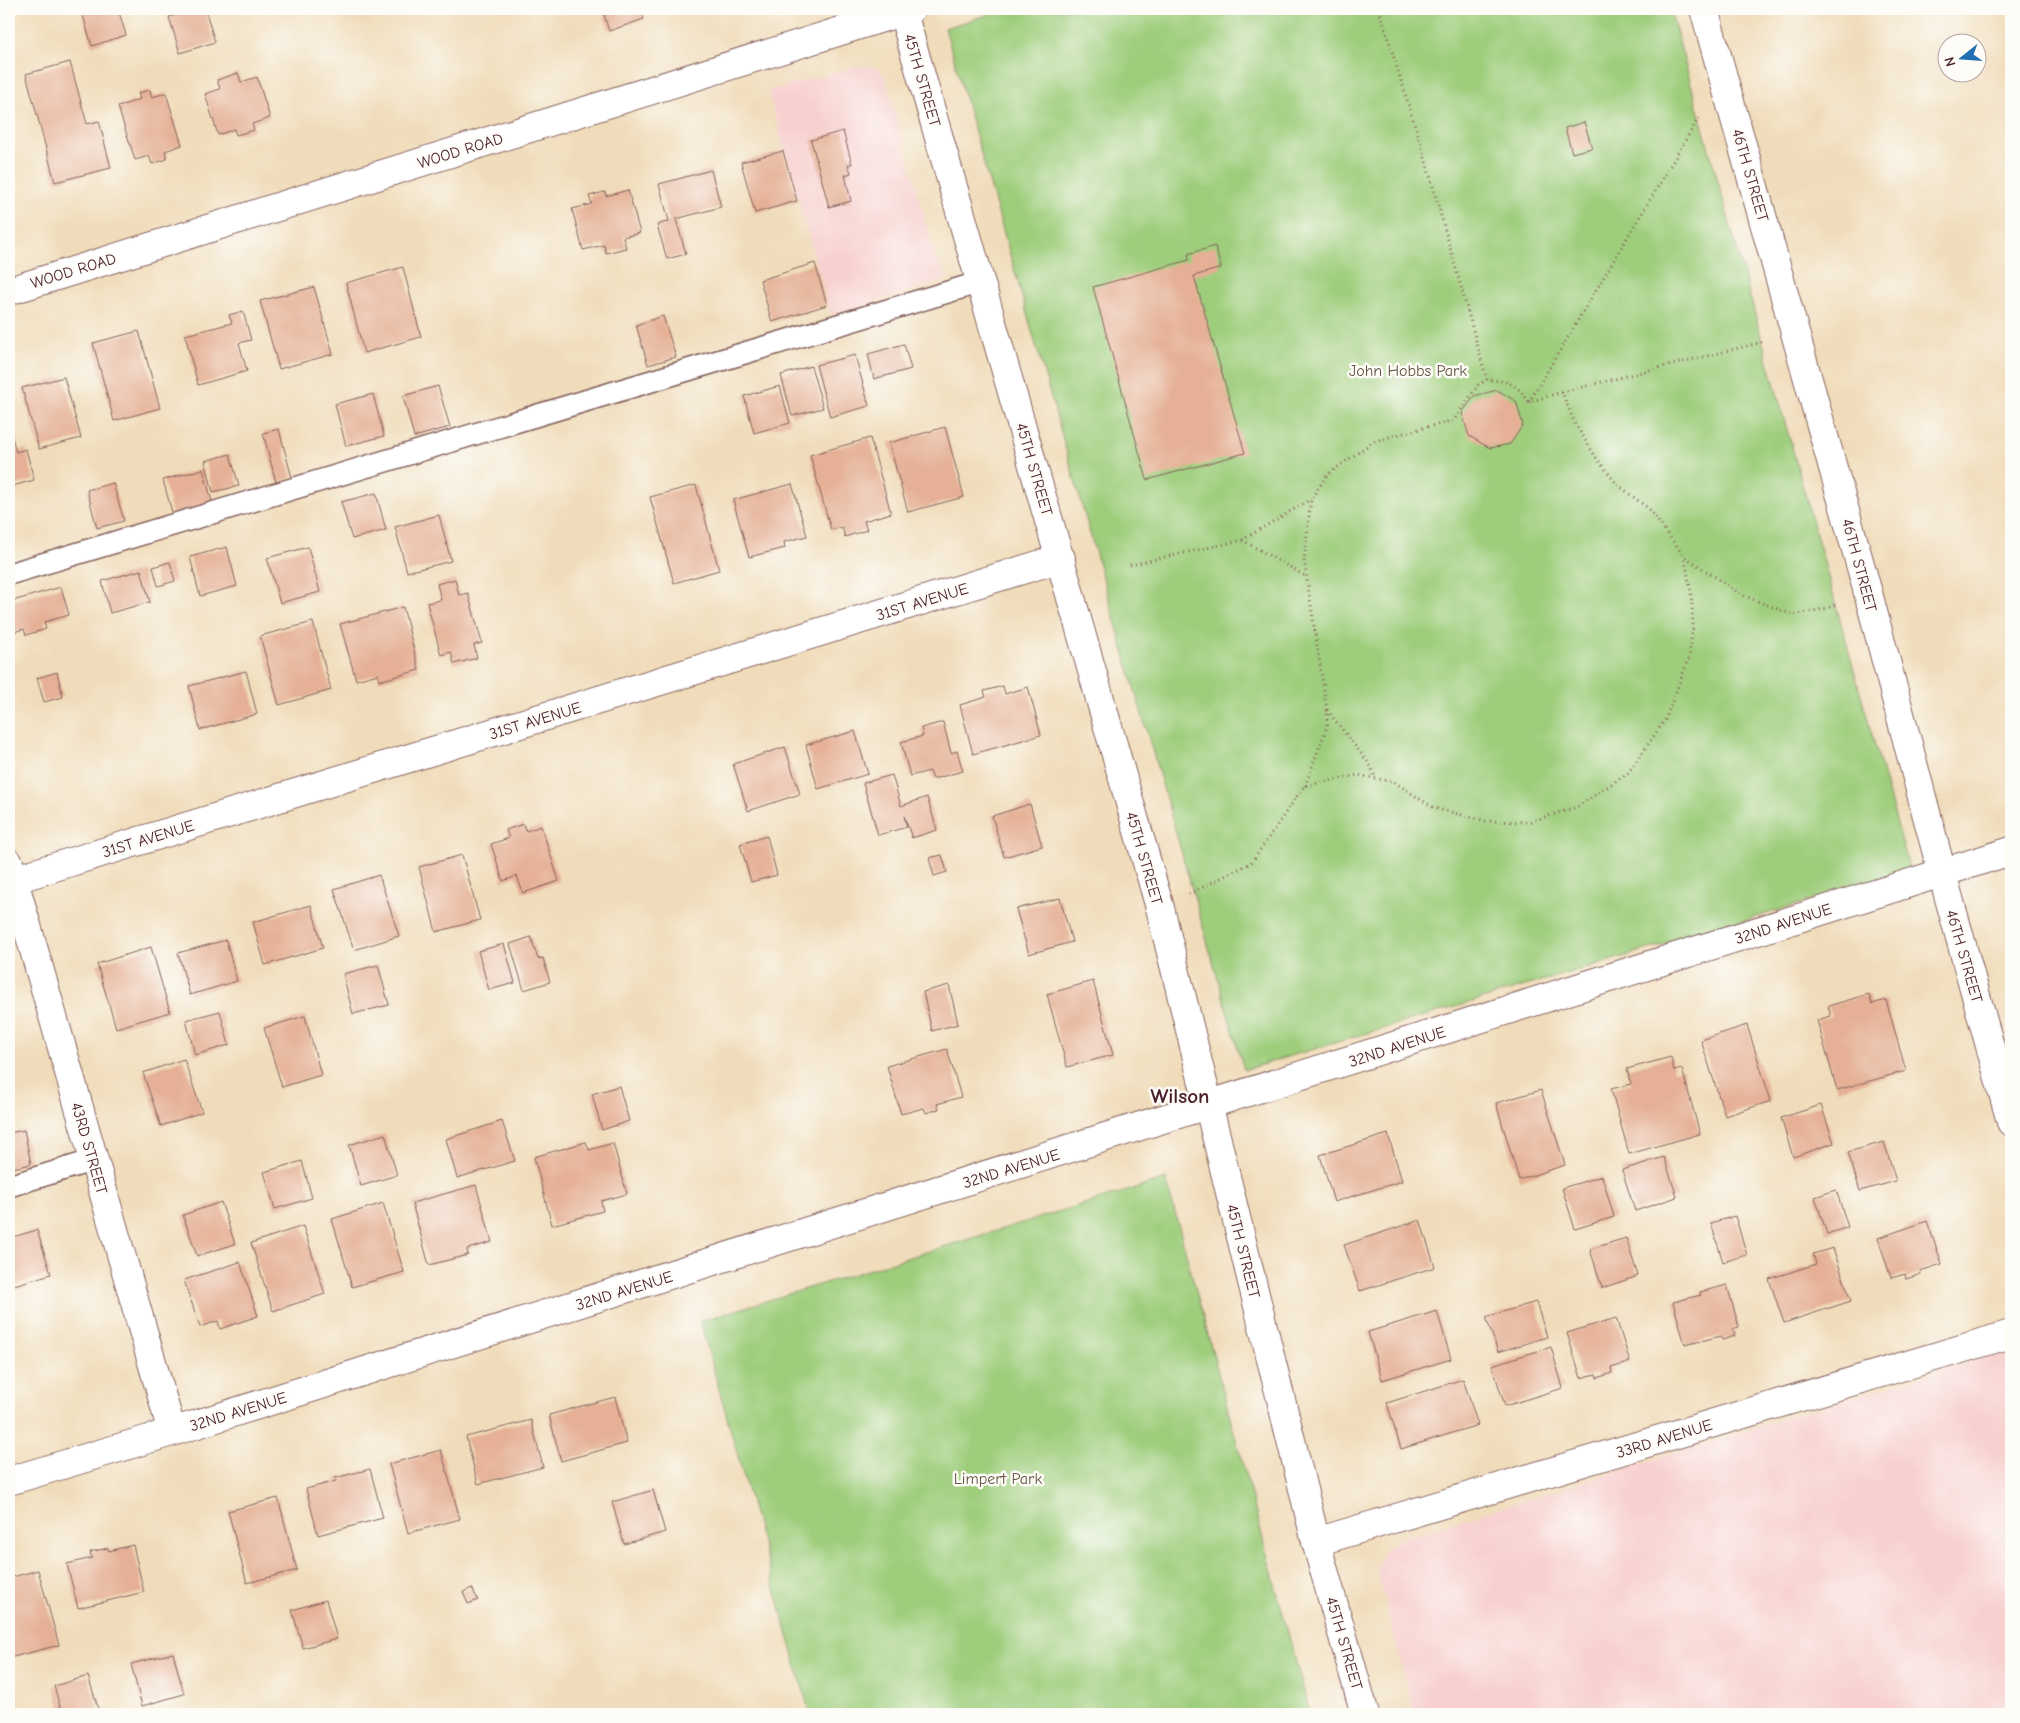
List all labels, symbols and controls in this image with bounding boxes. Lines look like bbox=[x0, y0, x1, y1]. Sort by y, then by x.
street label: 45TH STREET bbox=[900, 32, 944, 130]
north arrow bbox=[1938, 32, 1988, 82]
text: N bbox=[1941, 55, 1960, 69]
street label: 46TH STREET bbox=[1728, 127, 1772, 225]
street label: WOOD ROAD bbox=[415, 129, 505, 172]
street label: WOOD ROAD bbox=[28, 249, 118, 292]
park label: John Hobbs Park bbox=[1349, 362, 1467, 380]
street label: 45TH STREET bbox=[1012, 421, 1056, 519]
street label: 46TH STREET bbox=[1838, 517, 1880, 615]
street label: 31ST AVENUE bbox=[874, 579, 971, 624]
street label: 31ST AVENUE bbox=[487, 698, 584, 743]
street label: 45TH STREET bbox=[1122, 810, 1166, 908]
street label: 31ST AVENUE bbox=[100, 816, 197, 861]
street label: 32ND AVENUE bbox=[1733, 900, 1834, 948]
street label: 46TH STREET bbox=[1942, 908, 1986, 1006]
street label: 32ND AVENUE bbox=[1347, 1023, 1448, 1071]
district label: Wilson bbox=[1150, 1084, 1210, 1108]
street label: 43RD STREET bbox=[67, 1100, 111, 1197]
street label: 32ND AVENUE bbox=[961, 1146, 1062, 1192]
street label: 45TH STREET bbox=[1223, 1202, 1264, 1301]
street label: 32ND AVENUE bbox=[574, 1268, 675, 1314]
street label: 32ND AVENUE bbox=[188, 1389, 289, 1435]
street label: 33RD AVENUE bbox=[1614, 1416, 1715, 1462]
park label: Limpert Park bbox=[954, 1470, 1042, 1488]
street label: 45TH STREET bbox=[1322, 1595, 1366, 1693]

